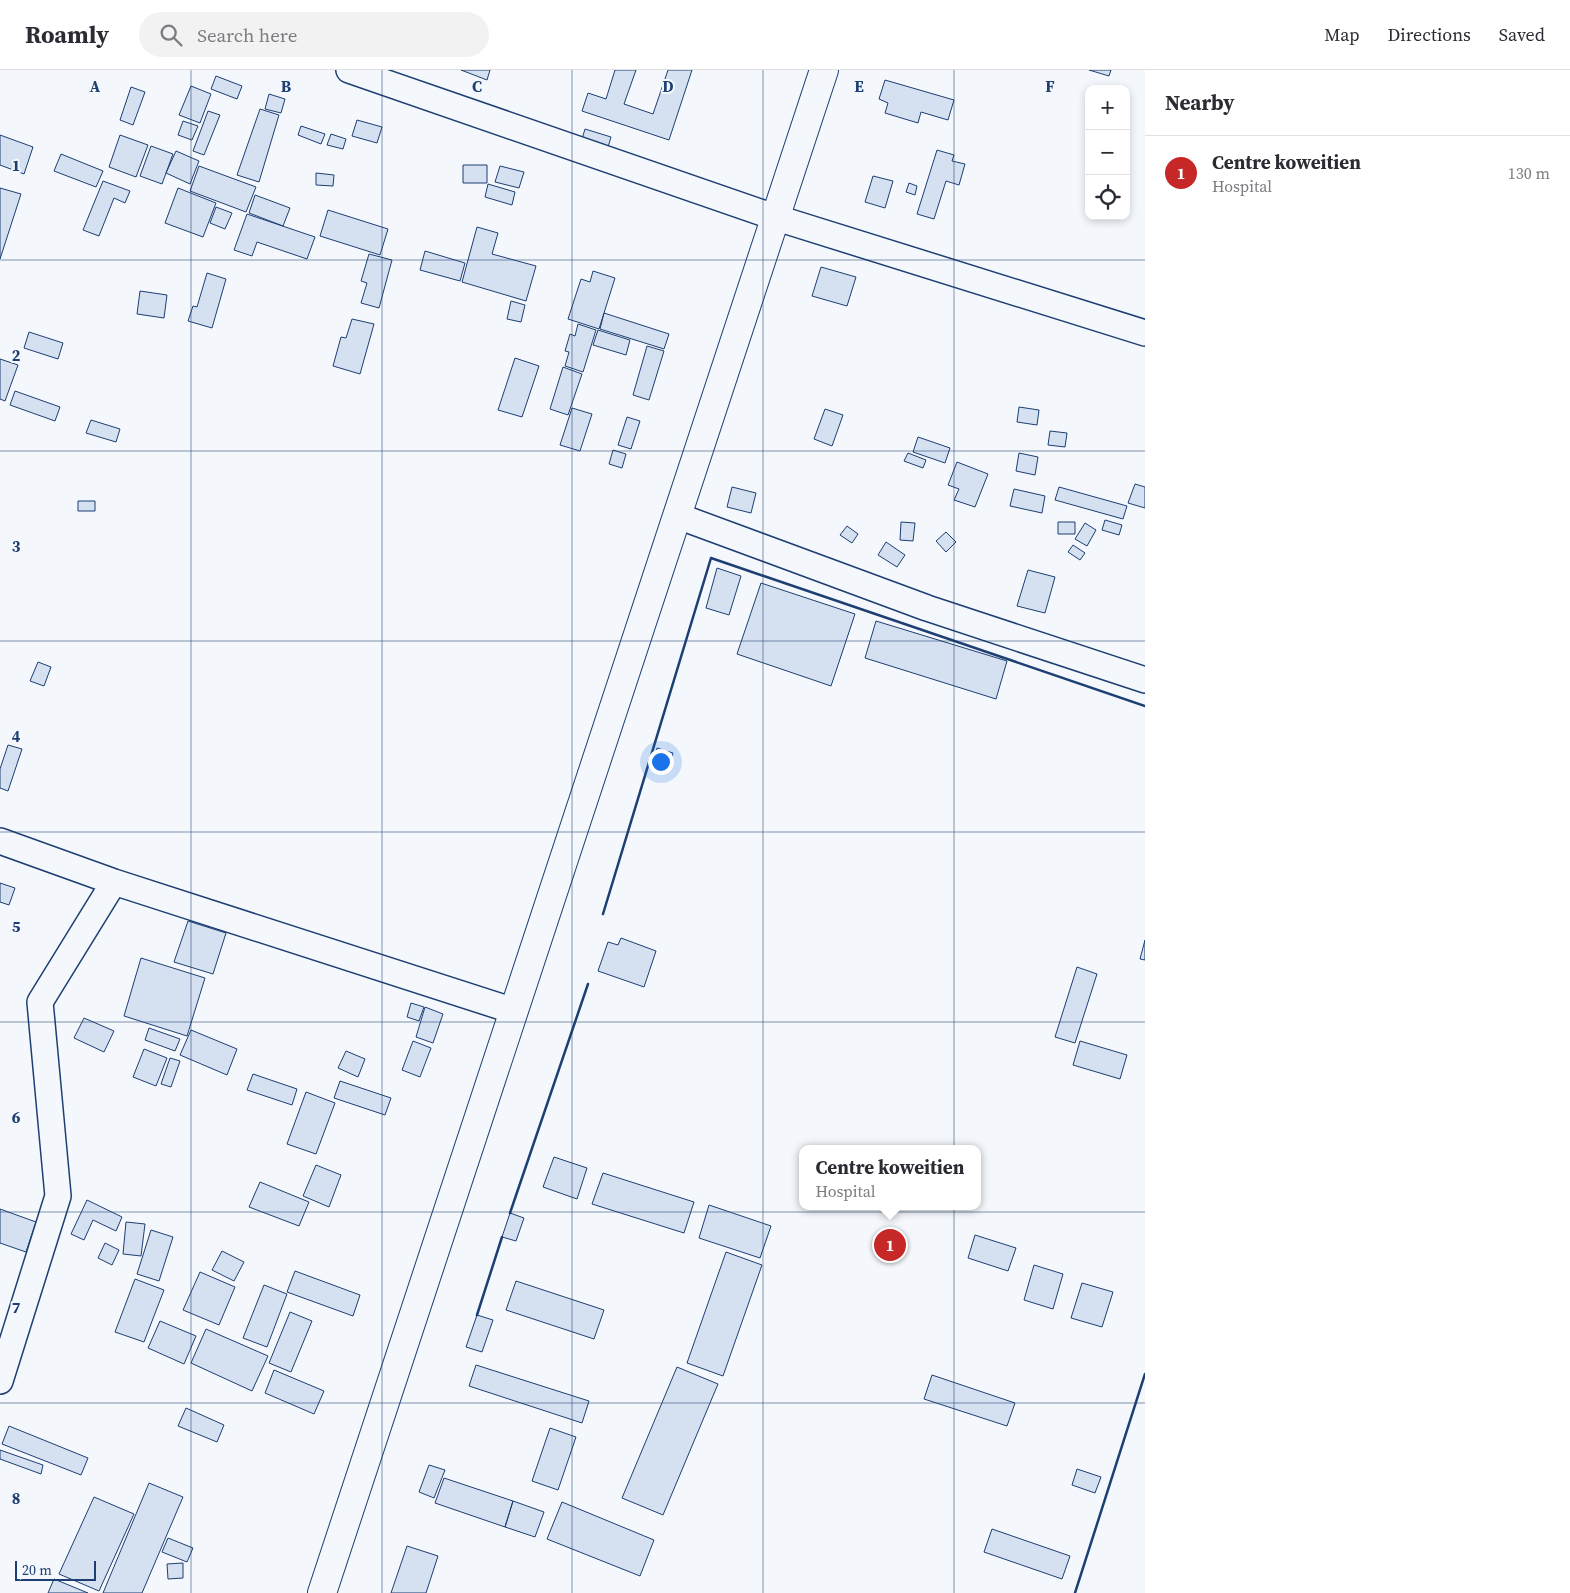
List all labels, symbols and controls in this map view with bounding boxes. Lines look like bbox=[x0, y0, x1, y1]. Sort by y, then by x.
search box bbox=[139, 12, 489, 57]
text: Roamly bbox=[25, 18, 109, 51]
icon: search bbox=[157, 21, 185, 49]
text: Search here bbox=[197, 22, 297, 48]
text: Map bbox=[1324, 22, 1360, 47]
text: Directions bbox=[1388, 22, 1471, 47]
text: Saved bbox=[1499, 22, 1545, 47]
text: A bbox=[90, 75, 101, 97]
text: B bbox=[281, 75, 292, 97]
text: C bbox=[472, 75, 482, 97]
text: D bbox=[662, 75, 674, 97]
text: E bbox=[854, 75, 864, 97]
text: F bbox=[1045, 75, 1055, 97]
map controls bbox=[1085, 85, 1130, 220]
button: + bbox=[1085, 85, 1130, 130]
text: Nearby bbox=[1165, 88, 1235, 117]
button: − bbox=[1085, 130, 1130, 175]
text: Centre koweitien bbox=[1212, 149, 1361, 175]
text: 1 bbox=[12, 154, 20, 176]
text: 1 bbox=[1177, 162, 1185, 184]
text: 130 m bbox=[1508, 162, 1550, 184]
button: locate bbox=[1085, 175, 1130, 220]
text: Hospital bbox=[1212, 175, 1272, 197]
text: 2 bbox=[12, 344, 21, 366]
text: 3 bbox=[12, 535, 21, 557]
text: 4 bbox=[12, 725, 21, 747]
your location bbox=[648, 749, 674, 775]
text: 5 bbox=[12, 915, 21, 937]
text: 6 bbox=[12, 1106, 21, 1128]
popup bbox=[799, 1145, 981, 1210]
text: Centre koweitien bbox=[816, 1154, 964, 1180]
text: Hospital bbox=[816, 1180, 876, 1202]
pin: 1 bbox=[874, 1226, 906, 1264]
text: 7 bbox=[12, 1296, 21, 1318]
text: 8 bbox=[12, 1487, 20, 1509]
scale bar bbox=[15, 1558, 96, 1581]
text: 20 m bbox=[22, 1560, 52, 1580]

